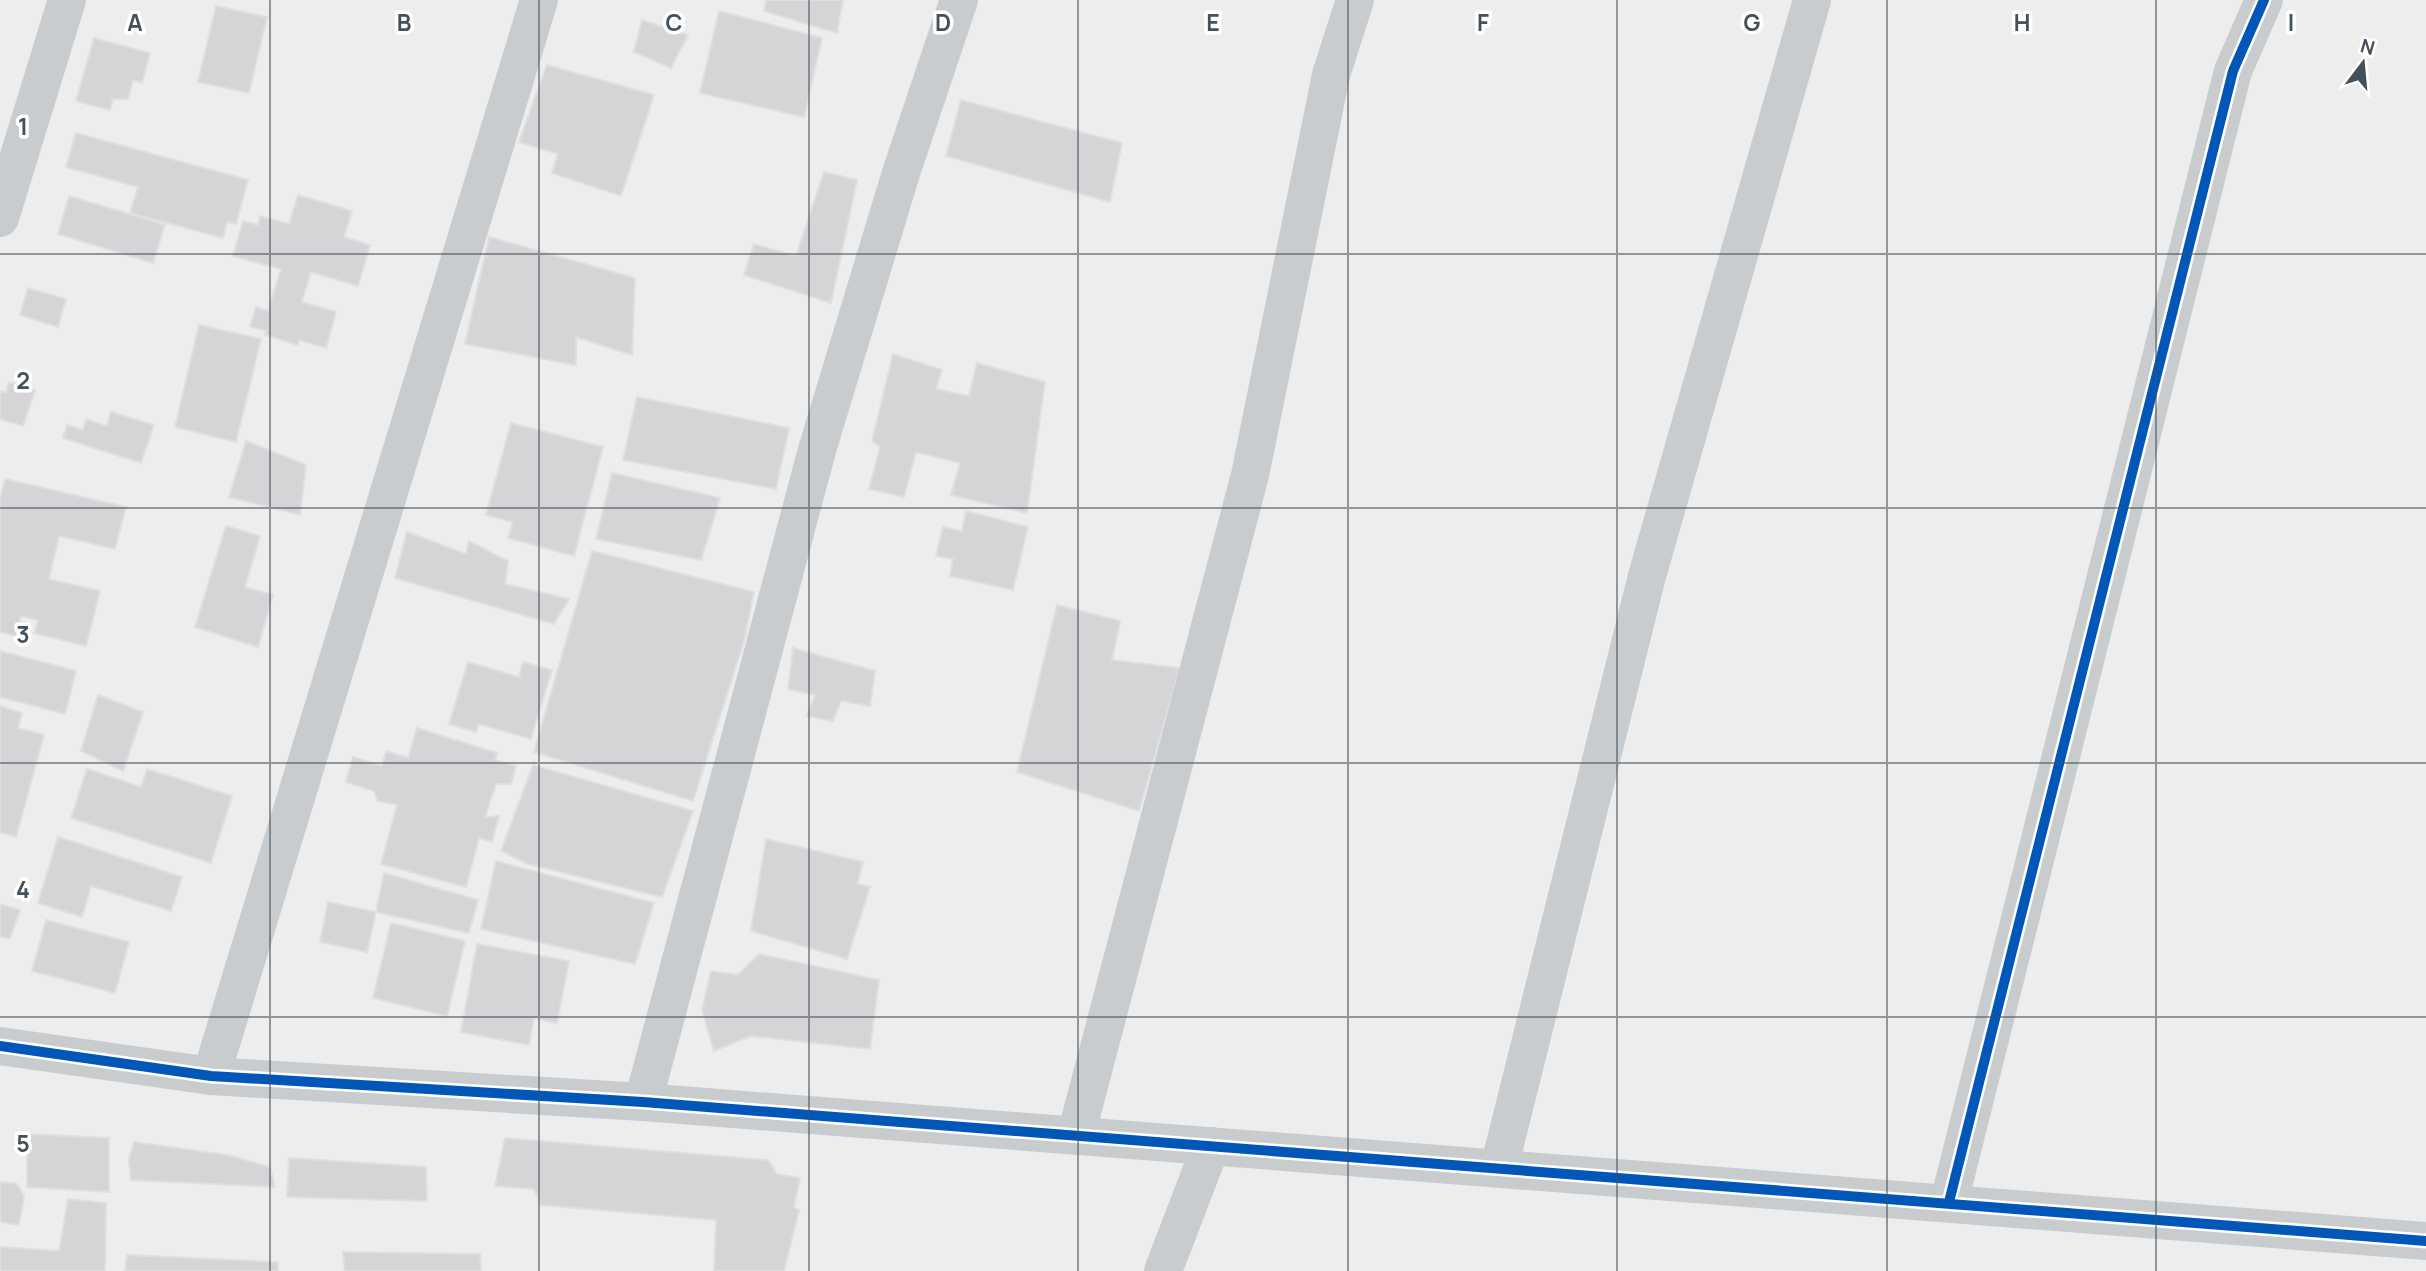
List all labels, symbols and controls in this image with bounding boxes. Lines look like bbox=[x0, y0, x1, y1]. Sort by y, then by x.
text: A bbox=[127, 6, 143, 38]
text: B bbox=[397, 6, 411, 38]
text: C bbox=[666, 6, 683, 38]
text: D bbox=[935, 6, 951, 38]
text: E bbox=[1206, 6, 1220, 38]
text: F bbox=[1477, 6, 1489, 38]
text: G bbox=[1744, 6, 1761, 38]
text: H bbox=[2014, 6, 2030, 38]
text: I bbox=[2288, 6, 2294, 38]
north arrow bbox=[2328, 28, 2398, 98]
text: N bbox=[2358, 32, 2378, 61]
text: 1 bbox=[18, 110, 28, 142]
text: 2 bbox=[16, 364, 30, 396]
text: 3 bbox=[16, 618, 30, 650]
text: 4 bbox=[16, 873, 30, 905]
text: 5 bbox=[16, 1127, 30, 1159]

